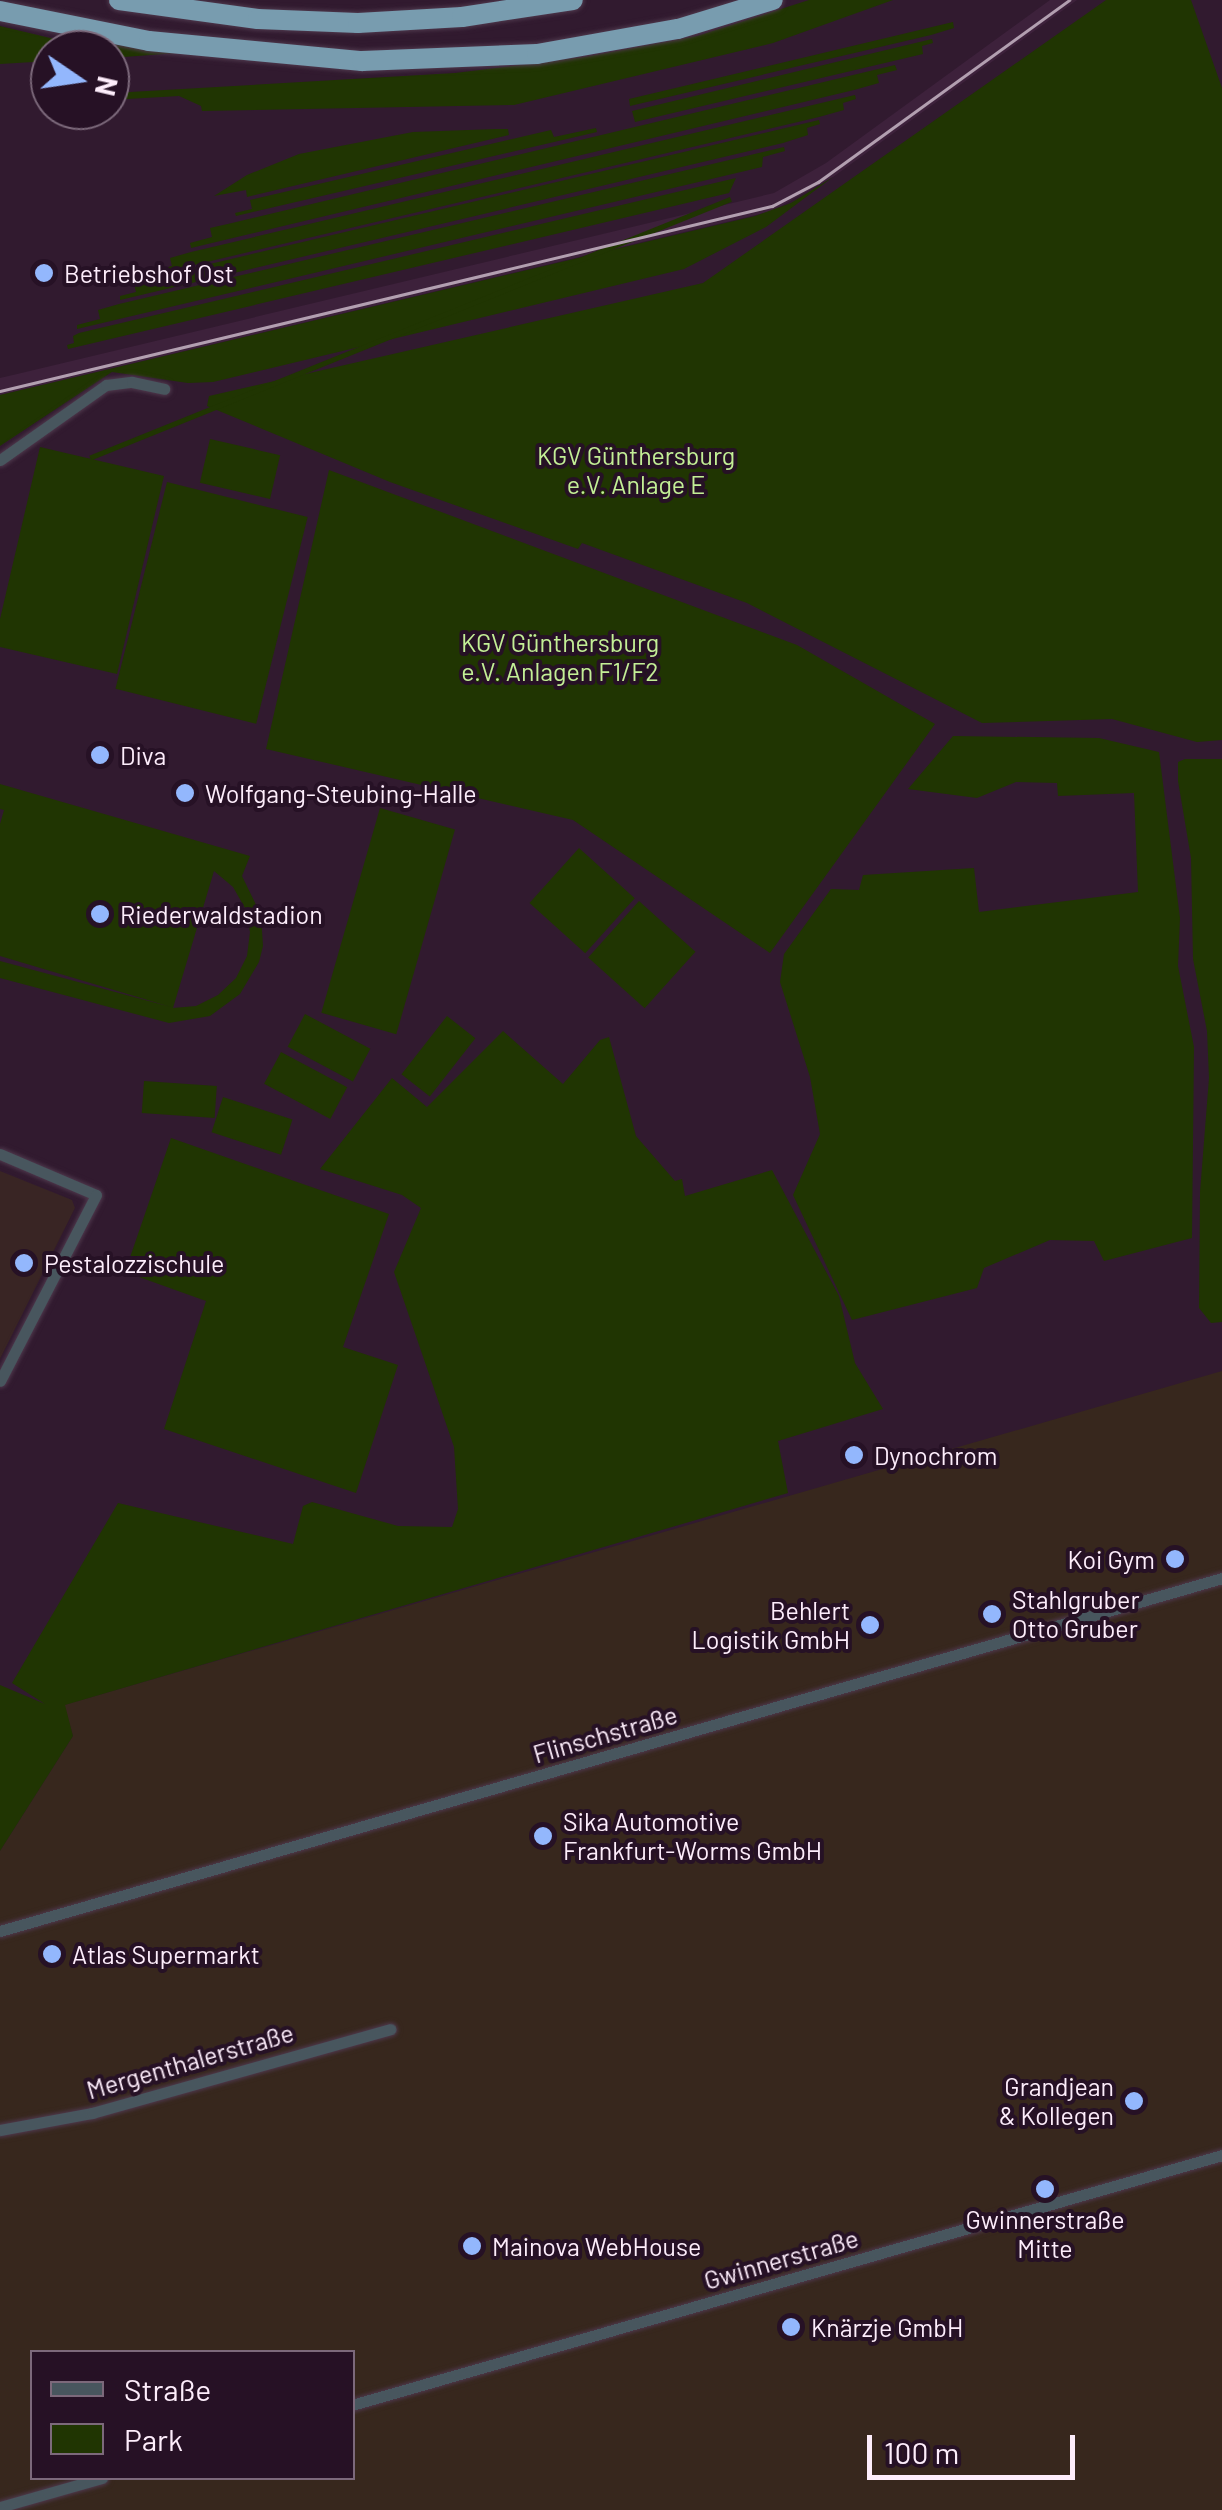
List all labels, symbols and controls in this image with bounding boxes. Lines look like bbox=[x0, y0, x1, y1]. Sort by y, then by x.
north arrow bbox=[30, 30, 130, 130]
text: N bbox=[89, 73, 126, 99]
place label: Betriebshof Ost bbox=[64, 258, 234, 288]
marker: Betriebshof Ost bbox=[33, 262, 55, 284]
park label: KGV Günthersburg e.V. Anlage E bbox=[537, 441, 735, 500]
park label: KGV Günthersburg e.V. Anlagen F1/F2 bbox=[461, 628, 659, 687]
place label: Diva bbox=[120, 740, 166, 770]
marker: Diva bbox=[89, 744, 111, 766]
place label: Wolfgang-Steubing-Halle bbox=[205, 778, 476, 808]
marker: Wolfgang-Steubing-Halle bbox=[174, 782, 196, 804]
place label: Riederwaldstadion bbox=[120, 899, 323, 929]
marker: Riederwaldstadion bbox=[89, 903, 111, 925]
place label: Pestalozzischule bbox=[44, 1248, 224, 1278]
marker: Pestalozzischule bbox=[13, 1252, 35, 1274]
place label: Dynochrom bbox=[874, 1440, 997, 1470]
marker: Dynochrom bbox=[843, 1444, 865, 1466]
place label: Koi Gym bbox=[1068, 1544, 1155, 1574]
marker: Koi Gym bbox=[1164, 1548, 1186, 1570]
place label: Stahlgruber Otto Gruber bbox=[1012, 1585, 1139, 1644]
place label: Behlert Logistik GmbH bbox=[691, 1596, 850, 1655]
marker: Stahlgruber Otto Gruber bbox=[981, 1603, 1003, 1625]
marker: Behlert Logistik GmbH bbox=[859, 1614, 881, 1636]
street label: Flinschstraße bbox=[530, 1699, 680, 1769]
place label: Sika Automotive Frankfurt-Worms GmbH bbox=[563, 1807, 822, 1866]
marker: Sika Automotive Frankfurt-Worms GmbH bbox=[532, 1825, 554, 1847]
place label: Atlas Supermarkt bbox=[72, 1939, 260, 1969]
marker: Atlas Supermarkt bbox=[41, 1943, 63, 1965]
street label: Mergenthalerstraße bbox=[83, 2017, 297, 2105]
place label: Grandjean & Kollegen bbox=[999, 2072, 1114, 2131]
marker: Grandjean & Kollegen bbox=[1123, 2090, 1145, 2112]
marker: Gwinnerstraße Mitte bbox=[1034, 2178, 1056, 2200]
place label: Gwinnerstraße Mitte bbox=[965, 2205, 1125, 2264]
street label: Gwinnerstraße bbox=[700, 2223, 862, 2295]
place label: Mainova WebHouse bbox=[492, 2231, 701, 2261]
marker: Mainova WebHouse bbox=[461, 2235, 483, 2257]
place label: Knärzje GmbH bbox=[811, 2312, 963, 2342]
marker: Knärzje GmbH bbox=[780, 2316, 802, 2338]
legend bbox=[30, 2350, 355, 2480]
text: Straße bbox=[124, 2371, 211, 2407]
scale bar bbox=[872, 2415, 1080, 2477]
text: Park bbox=[124, 2421, 183, 2457]
text: 100 m bbox=[884, 2434, 959, 2470]

